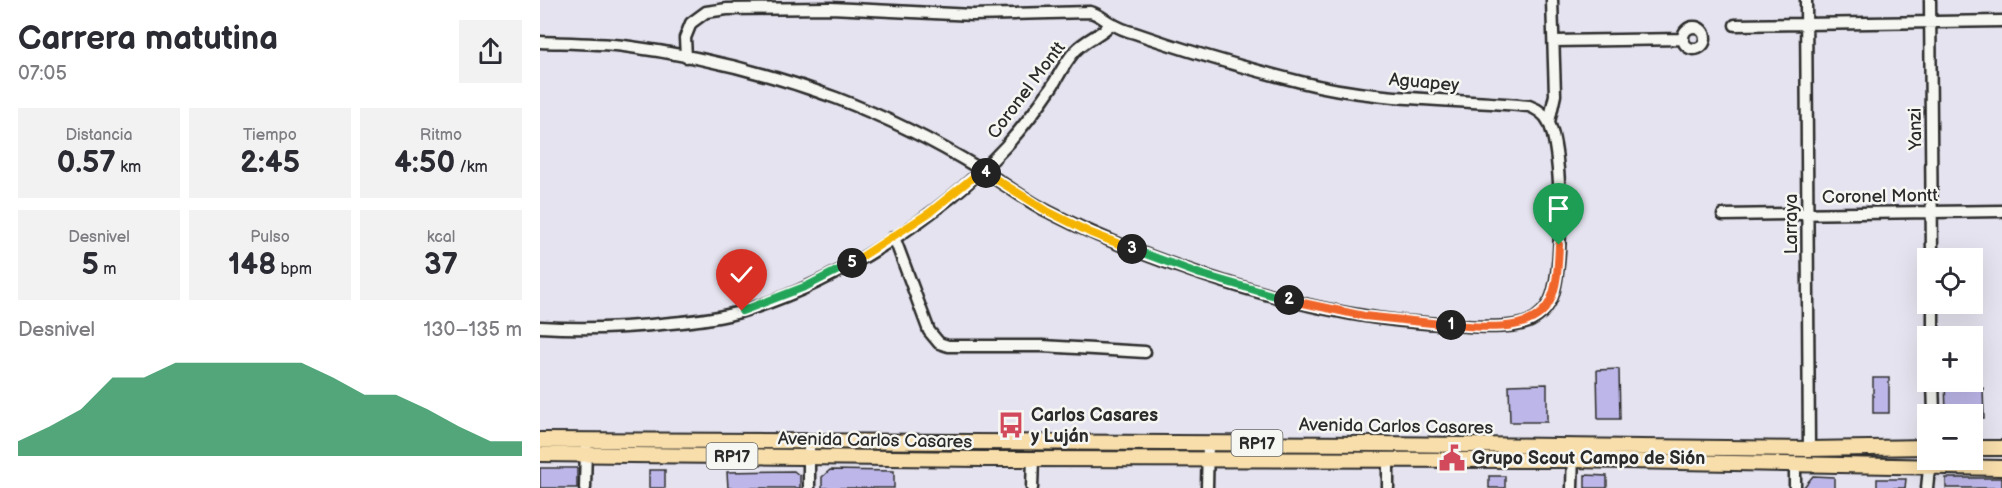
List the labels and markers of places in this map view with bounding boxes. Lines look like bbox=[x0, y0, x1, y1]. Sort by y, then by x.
pin: 4 bbox=[971, 158, 1001, 188]
pin bbox=[1533, 183, 1584, 245]
pin: 3 bbox=[1117, 234, 1147, 264]
pin: 5 bbox=[837, 248, 867, 278]
pin bbox=[716, 249, 767, 311]
pin: 2 bbox=[1274, 285, 1304, 315]
pin: 1 bbox=[1436, 310, 1466, 340]
place label: Carlos Casares y Luján bbox=[1031, 405, 1158, 447]
bus stop icon: Carlos Casares y Luján bbox=[996, 410, 1026, 440]
public building icon: Grupo Scout Campo de Sión bbox=[1437, 443, 1467, 473]
place label: Grupo Scout Campo de Sión bbox=[1472, 448, 1705, 469]

